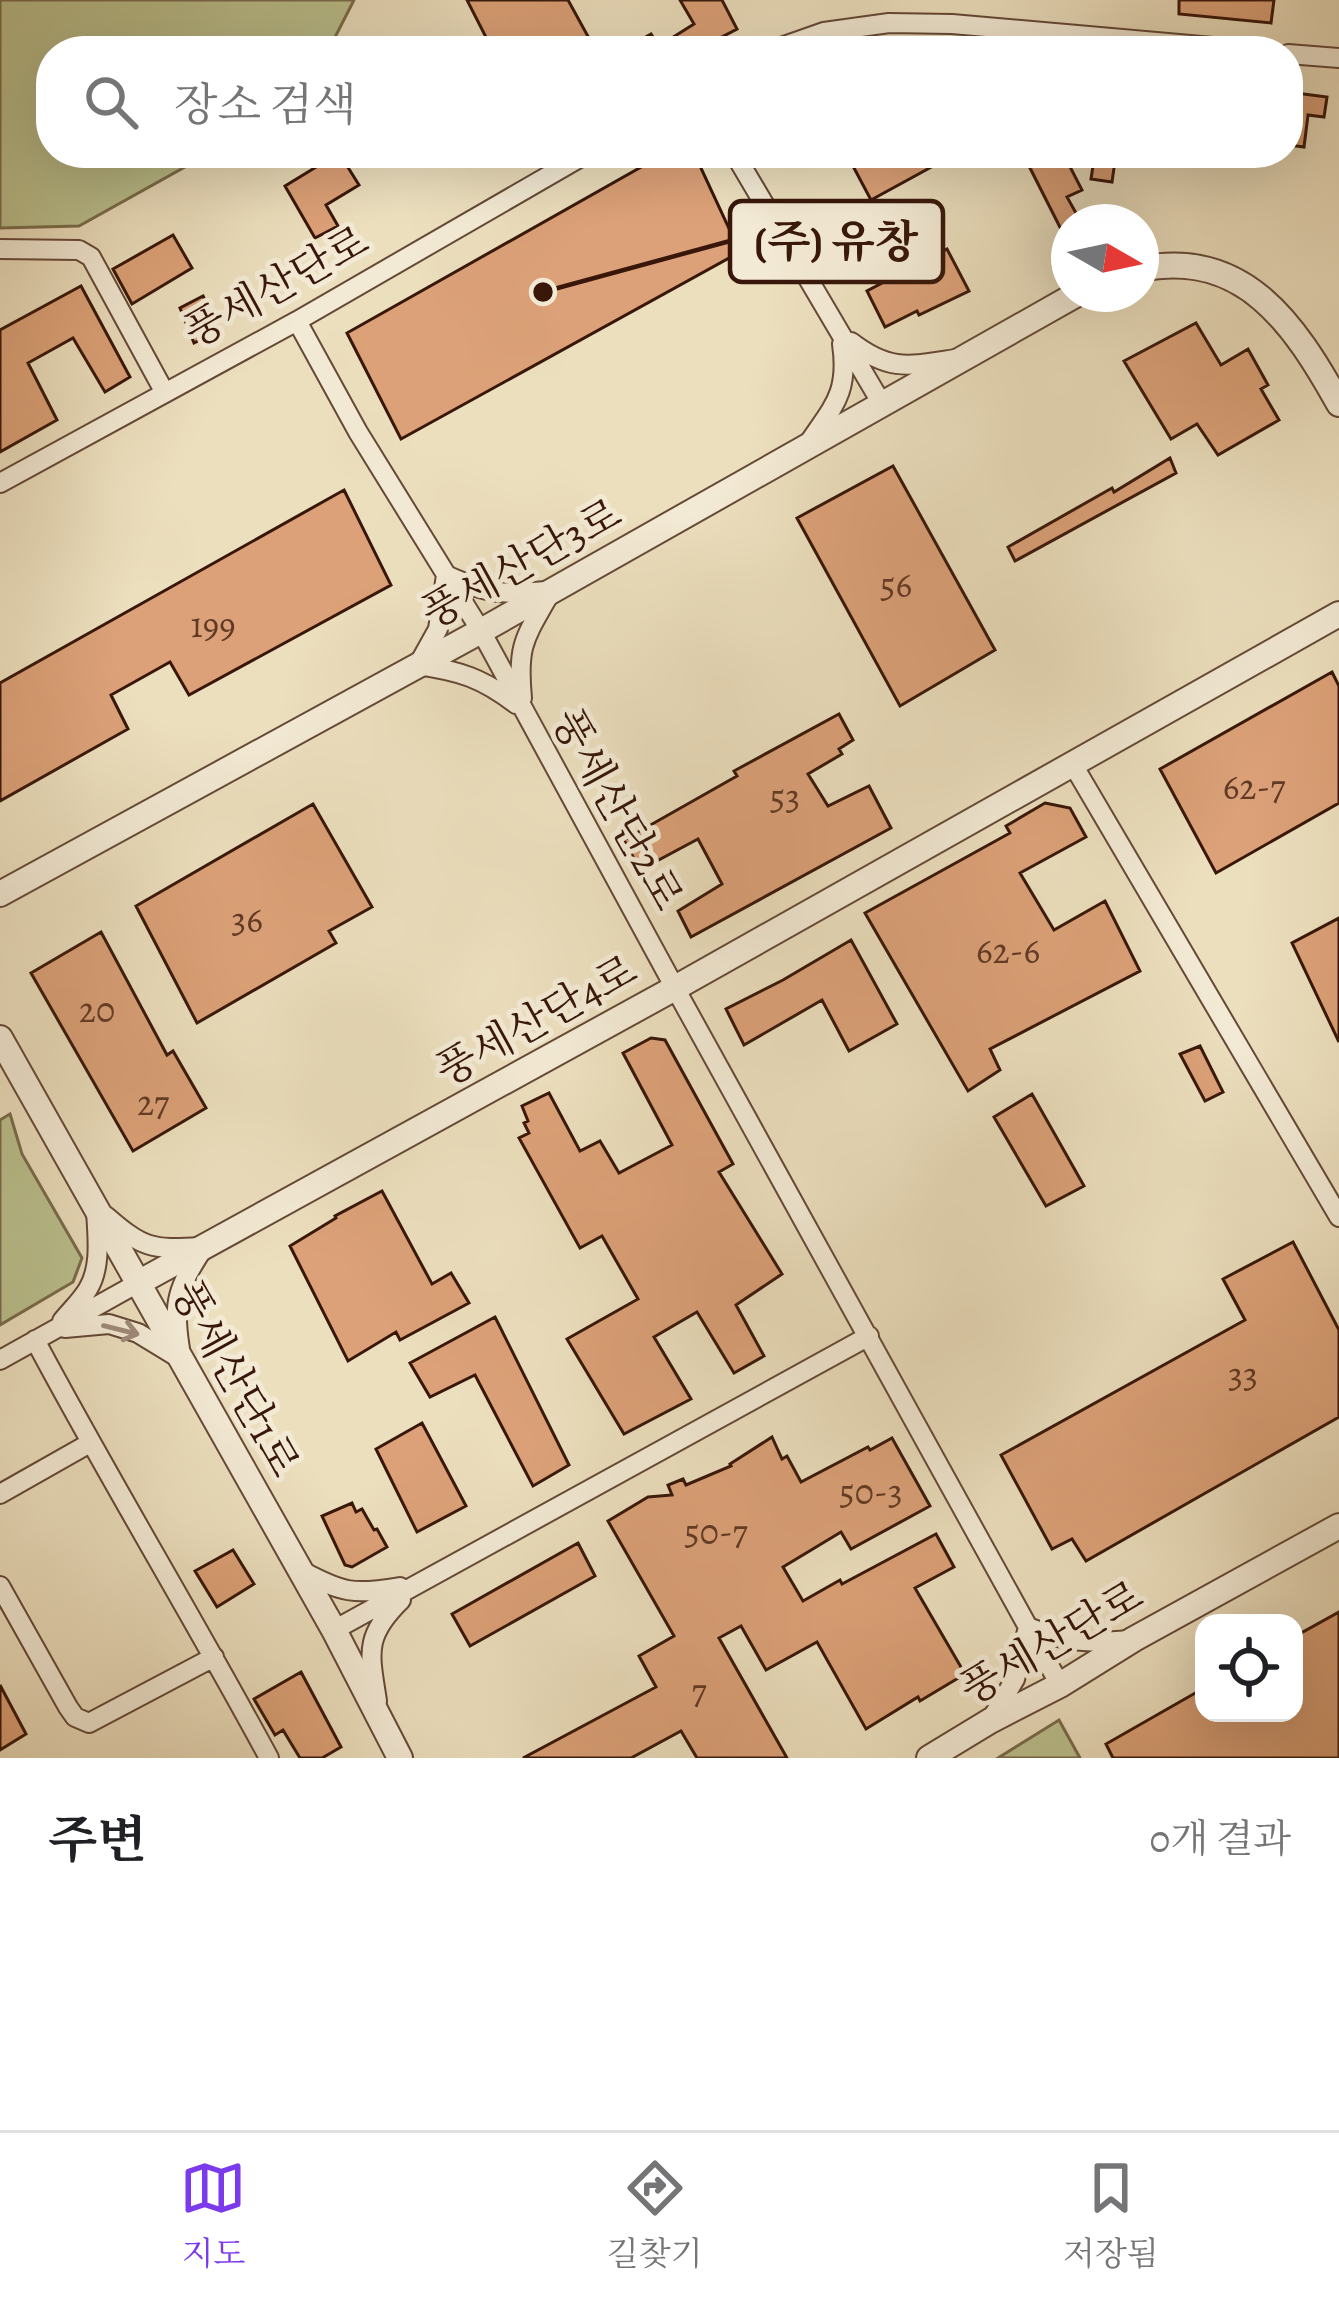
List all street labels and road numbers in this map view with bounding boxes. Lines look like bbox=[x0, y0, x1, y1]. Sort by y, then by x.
street label: 풍세산단로 bbox=[173, 212, 379, 360]
street label: 풍세산단3로 bbox=[411, 485, 631, 641]
street label: 풍세산단2로 bbox=[539, 698, 697, 920]
street label: 풍세산단4로 bbox=[425, 941, 647, 1099]
street label: 풍세산단1로 bbox=[158, 1269, 314, 1487]
street label: 풍세산단로 bbox=[949, 1567, 1153, 1717]

